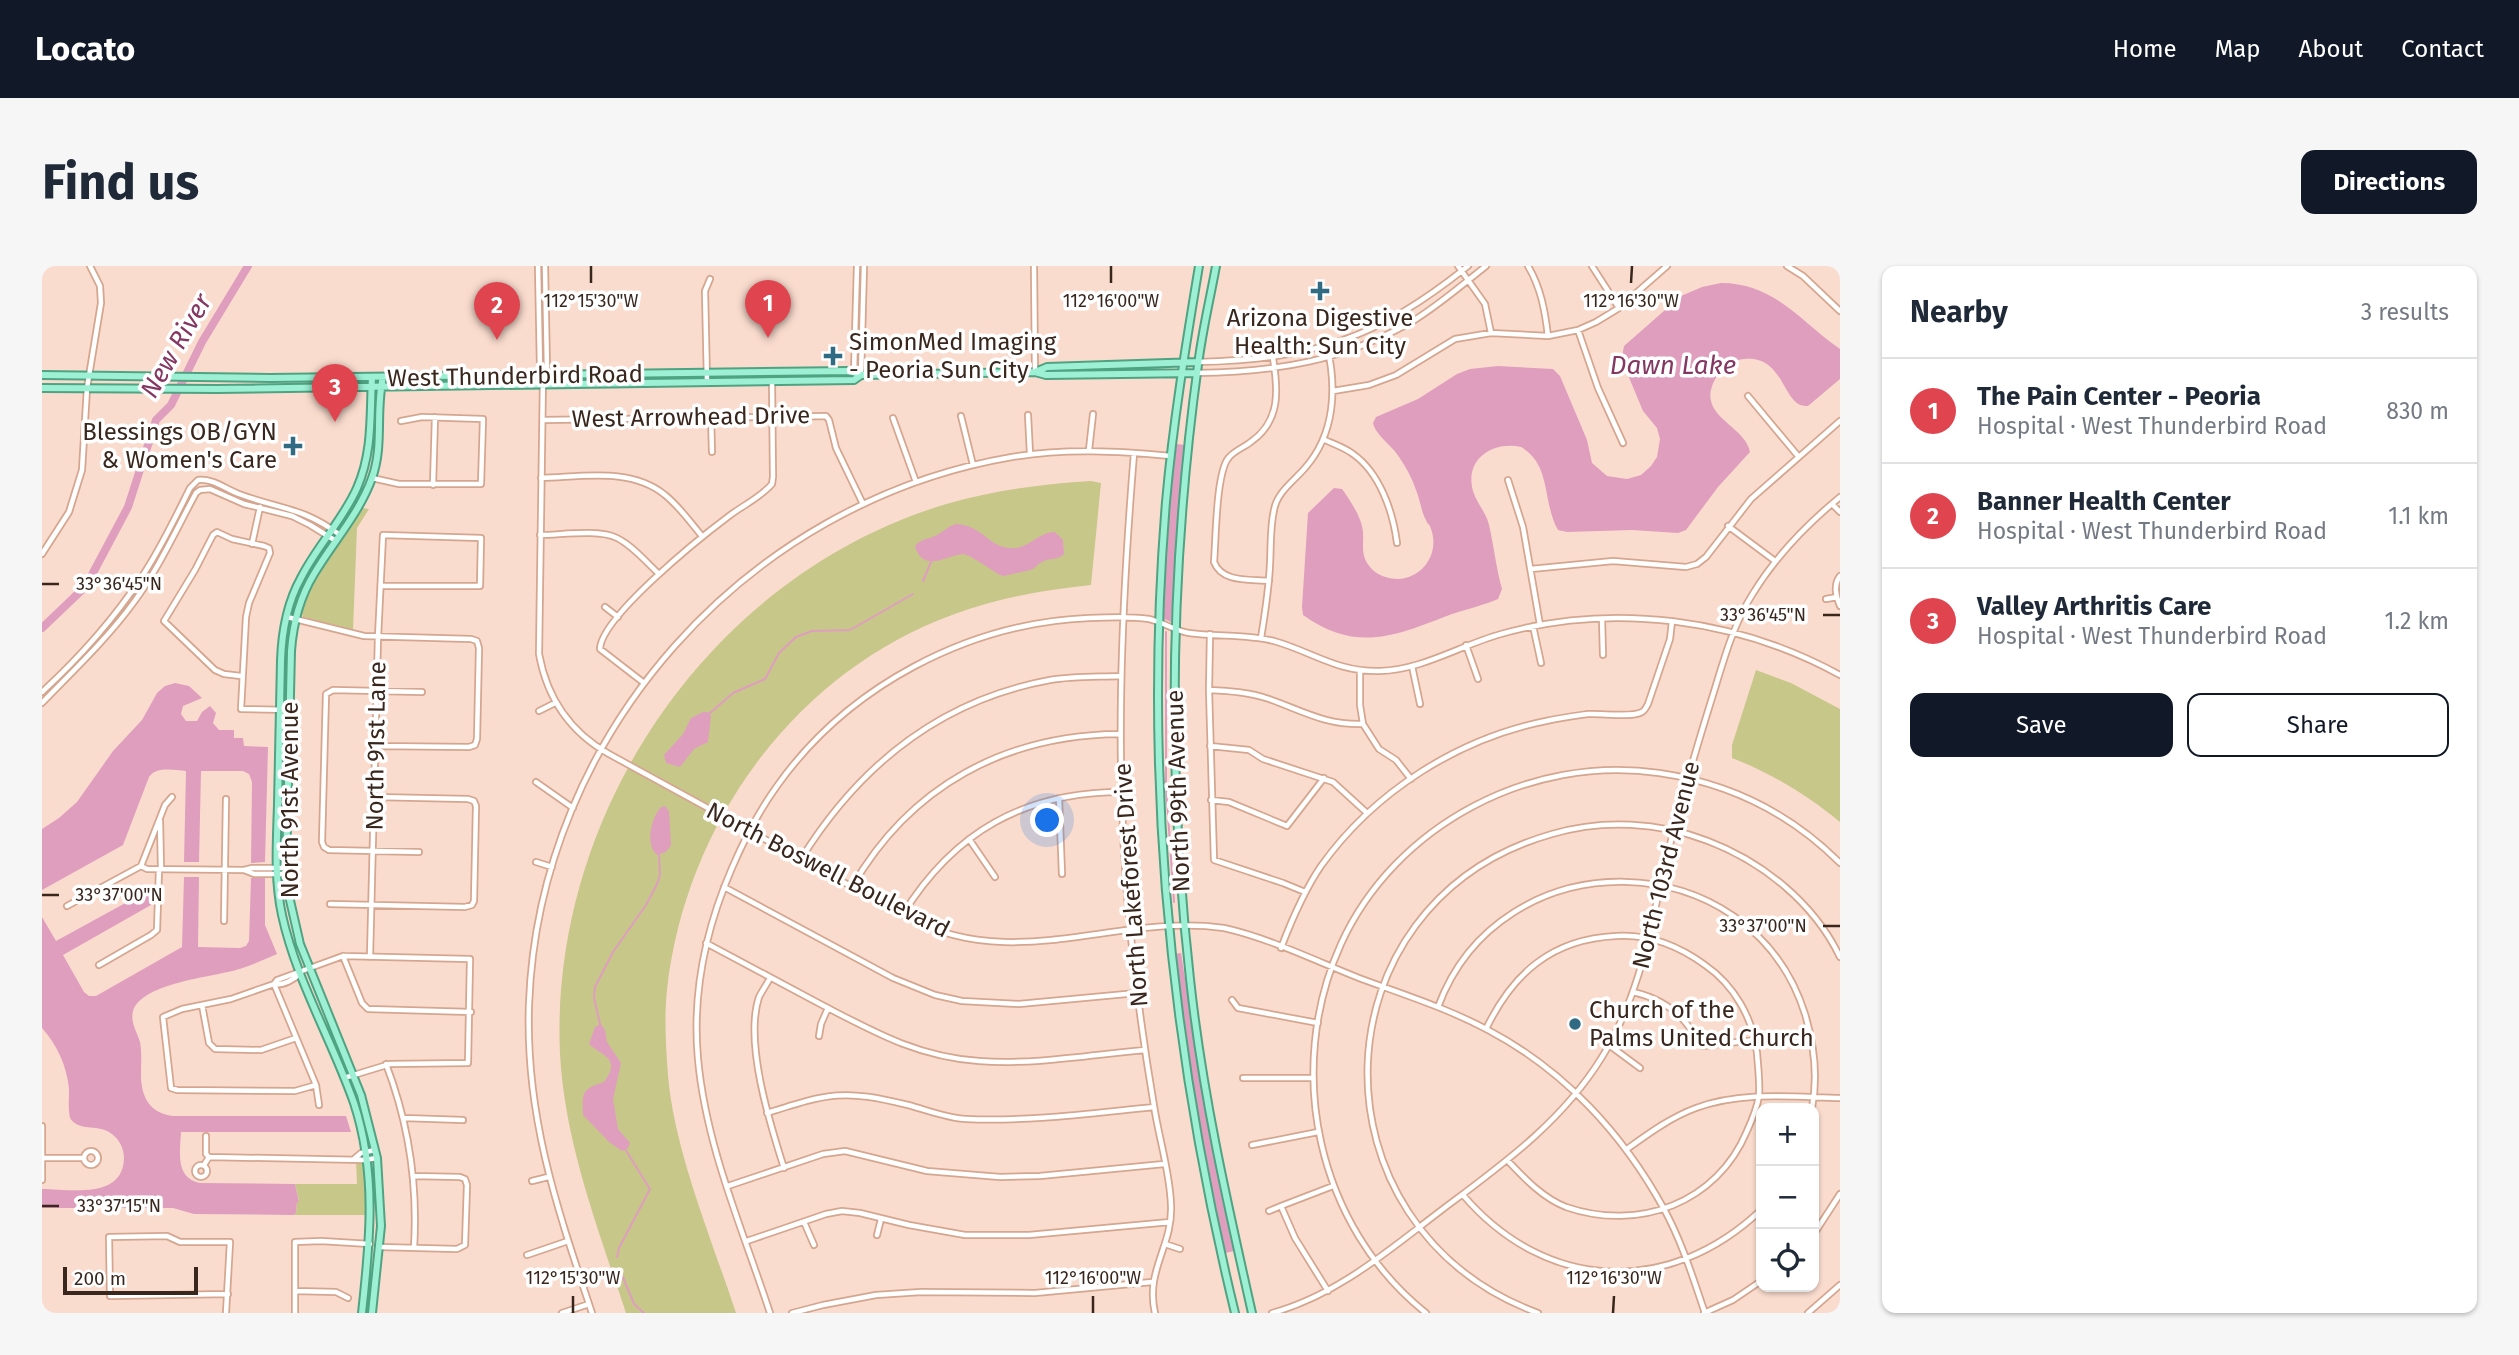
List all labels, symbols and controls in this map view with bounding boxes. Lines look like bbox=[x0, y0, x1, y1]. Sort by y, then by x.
text: Locato bbox=[35, 29, 135, 69]
text: Home bbox=[2113, 35, 2177, 63]
text: Map bbox=[2215, 35, 2261, 63]
text: About bbox=[2299, 35, 2363, 63]
text: Contact bbox=[2401, 35, 2484, 63]
button: Directions bbox=[2301, 150, 2477, 214]
text: Find us bbox=[42, 153, 199, 212]
pin: 1 bbox=[745, 280, 791, 338]
marker: Arizona Digestive Health: Sun City bbox=[1310, 281, 1330, 301]
pin: 2 bbox=[474, 282, 520, 340]
water label: New River bbox=[134, 288, 219, 404]
text: 112°15'30"W bbox=[544, 290, 639, 312]
text: 112°16'00"W bbox=[1063, 290, 1159, 312]
text: 112°16'30"W bbox=[1583, 290, 1679, 312]
text: Nearby bbox=[1910, 294, 2008, 330]
text: 3 results bbox=[2361, 298, 2449, 326]
place label: Arizona Digestive Health: Sun City bbox=[1227, 304, 1413, 360]
place label: SimonMed Imaging - Peoria Sun City bbox=[849, 328, 1057, 384]
marker: SimonMed Imaging - Peoria Sun City bbox=[823, 346, 843, 366]
water label: Dawn Lake bbox=[1610, 350, 1736, 381]
street label: West Thunderbird Road bbox=[387, 360, 643, 392]
pin: 3 bbox=[312, 364, 358, 422]
text: The Pain Center - Peoria bbox=[1977, 381, 2261, 412]
text: 1 bbox=[1928, 397, 1938, 425]
text: 830 m bbox=[2386, 397, 2449, 425]
street label: West Arrowhead Drive bbox=[571, 401, 811, 433]
text: Hospital · West Thunderbird Road bbox=[1977, 412, 2327, 440]
place label: Blessings OB/GYN & Women's Care bbox=[82, 418, 277, 474]
marker: Blessings OB/GYN & Women's Care bbox=[283, 436, 303, 456]
text: Banner Health Center bbox=[1977, 486, 2231, 517]
text: 2 bbox=[1927, 502, 1939, 530]
text: 1.1 km bbox=[2388, 502, 2449, 530]
text: Hospital · West Thunderbird Road bbox=[1977, 517, 2327, 545]
text: 33°36'45"N bbox=[76, 573, 162, 595]
text: Valley Arthritis Care bbox=[1977, 591, 2211, 622]
text: 33°36'45"N bbox=[1720, 604, 1806, 626]
text: 3 bbox=[1927, 607, 1939, 635]
text: 1.2 km bbox=[2385, 607, 2449, 635]
text: Hospital · West Thunderbird Road bbox=[1977, 622, 2327, 650]
street label: North 91st Lane bbox=[361, 661, 391, 831]
street label: North 99th Avenue bbox=[1160, 689, 1196, 893]
button: Save bbox=[1910, 693, 2173, 757]
button: Share bbox=[2187, 693, 2449, 757]
street label: North 91st Avenue bbox=[276, 701, 304, 899]
street label: North 103rd Avenue bbox=[1627, 758, 1705, 972]
street label: North Lakeforest Drive bbox=[1109, 762, 1153, 1008]
street label: North Boswell Boulevard bbox=[702, 796, 954, 944]
your location bbox=[1030, 803, 1064, 837]
text: 33°37'00"N bbox=[75, 884, 163, 906]
text: 33°37'00"N bbox=[1719, 915, 1807, 937]
place label: Church of the Palms United Church bbox=[1589, 996, 1814, 1052]
marker: Church of the Palms United Church bbox=[1567, 1016, 1583, 1032]
map controls bbox=[1756, 1103, 1819, 1292]
button: + bbox=[1756, 1103, 1819, 1166]
button: − bbox=[1756, 1166, 1819, 1229]
text: 33°37'15"N bbox=[77, 1195, 161, 1217]
button: locate bbox=[1756, 1229, 1819, 1292]
scale bar bbox=[63, 1264, 198, 1296]
text: 200 m bbox=[74, 1267, 126, 1290]
text: 112°15'30"W bbox=[526, 1267, 621, 1289]
text: 112°16'00"W bbox=[1045, 1267, 1141, 1289]
text: 112°16'30"W bbox=[1566, 1267, 1662, 1289]

